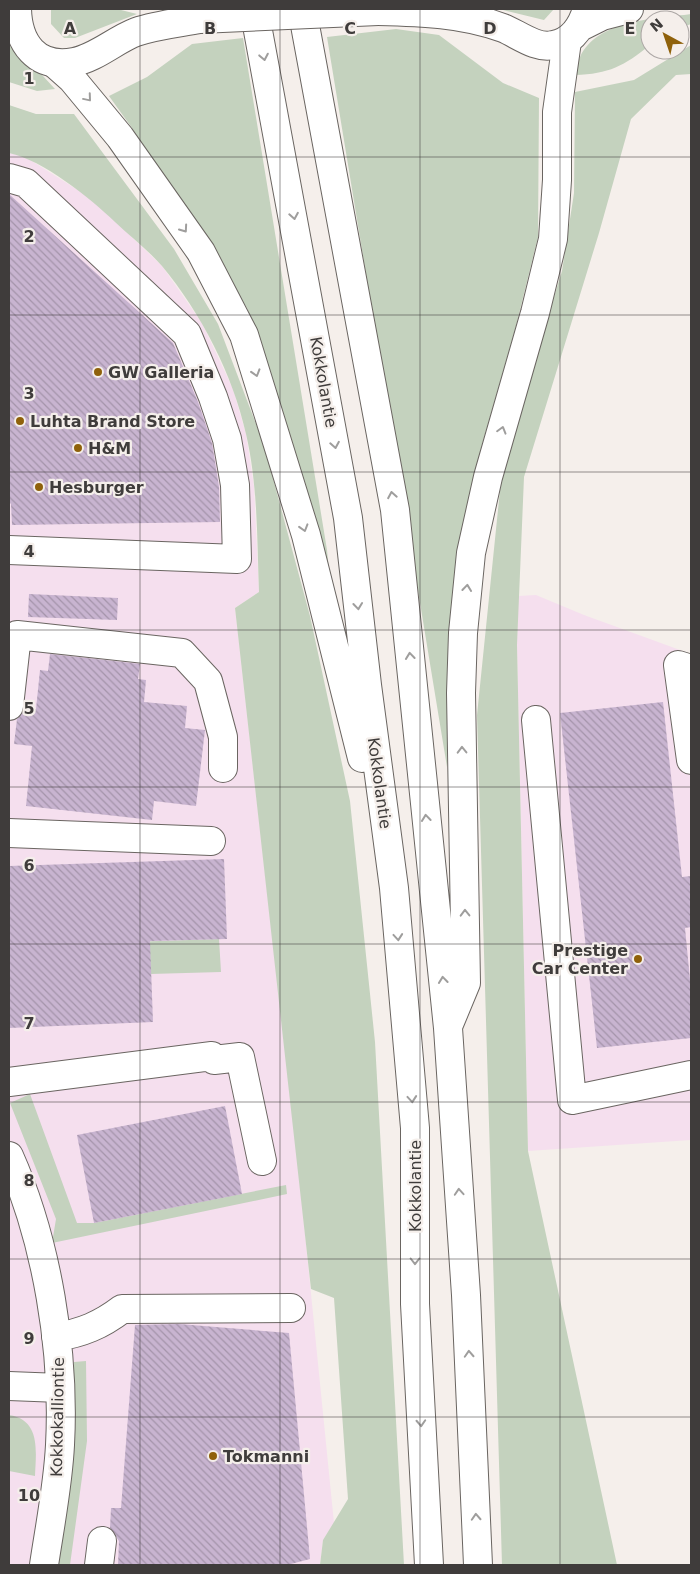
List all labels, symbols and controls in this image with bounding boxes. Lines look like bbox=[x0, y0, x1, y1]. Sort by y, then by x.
north arrow bbox=[640, 10, 690, 60]
text: N bbox=[647, 15, 666, 35]
text: A bbox=[64, 19, 77, 38]
text: B bbox=[204, 19, 216, 38]
text: C bbox=[344, 19, 356, 38]
text: D bbox=[483, 19, 497, 38]
text: E bbox=[625, 19, 635, 38]
one-way arrow bbox=[258, 52, 268, 61]
text: 1 bbox=[23, 69, 35, 88]
one-way arrow bbox=[83, 92, 92, 101]
one-way arrow bbox=[288, 212, 298, 221]
one-way arrow bbox=[178, 223, 187, 232]
text: 2 bbox=[23, 227, 35, 246]
street label: Kokkolantie bbox=[306, 335, 341, 429]
place label: GW Galleria bbox=[108, 363, 214, 382]
marker: GW Galleria bbox=[92, 366, 104, 378]
one-way arrow bbox=[251, 369, 261, 377]
text: 3 bbox=[23, 384, 35, 403]
place label: Luhta Brand Store bbox=[30, 412, 195, 431]
marker: Luhta Brand Store bbox=[14, 415, 26, 427]
one-way arrow bbox=[496, 426, 506, 434]
place label: H&M bbox=[88, 439, 131, 458]
one-way arrow bbox=[330, 441, 340, 449]
marker: H&M bbox=[72, 442, 84, 454]
place label: Hesburger bbox=[49, 478, 144, 497]
marker: Hesburger bbox=[33, 481, 45, 493]
one-way arrow bbox=[388, 490, 398, 499]
one-way arrow bbox=[299, 524, 309, 532]
text: 4 bbox=[23, 542, 35, 561]
one-way arrow bbox=[461, 584, 472, 592]
one-way arrow bbox=[352, 602, 363, 610]
one-way arrow bbox=[405, 652, 416, 660]
text: 5 bbox=[23, 699, 35, 718]
street label: Kokkolantie bbox=[364, 736, 395, 830]
one-way arrow bbox=[457, 746, 467, 754]
one-way arrow bbox=[421, 814, 432, 822]
text: 6 bbox=[23, 856, 35, 875]
one-way arrow bbox=[460, 909, 470, 916]
one-way arrow bbox=[393, 933, 404, 941]
place label: Prestige Car Center bbox=[532, 941, 628, 978]
marker: Prestige Car Center bbox=[632, 953, 644, 965]
one-way arrow bbox=[438, 975, 449, 983]
text: 7 bbox=[23, 1014, 35, 1033]
one-way arrow bbox=[406, 1095, 417, 1103]
street label: Kokkolantie bbox=[406, 1140, 425, 1232]
text: 8 bbox=[23, 1171, 35, 1190]
one-way arrow bbox=[454, 1188, 465, 1196]
one-way arrow bbox=[410, 1258, 420, 1265]
text: 9 bbox=[23, 1329, 35, 1348]
one-way arrow bbox=[463, 1350, 474, 1358]
street label: Kokkokalliontie bbox=[47, 1357, 68, 1477]
one-way arrow bbox=[416, 1420, 427, 1428]
place label: Tokmanni bbox=[223, 1447, 309, 1466]
marker: Tokmanni bbox=[207, 1450, 219, 1462]
text: 10 bbox=[18, 1486, 40, 1505]
one-way arrow bbox=[471, 1512, 482, 1520]

